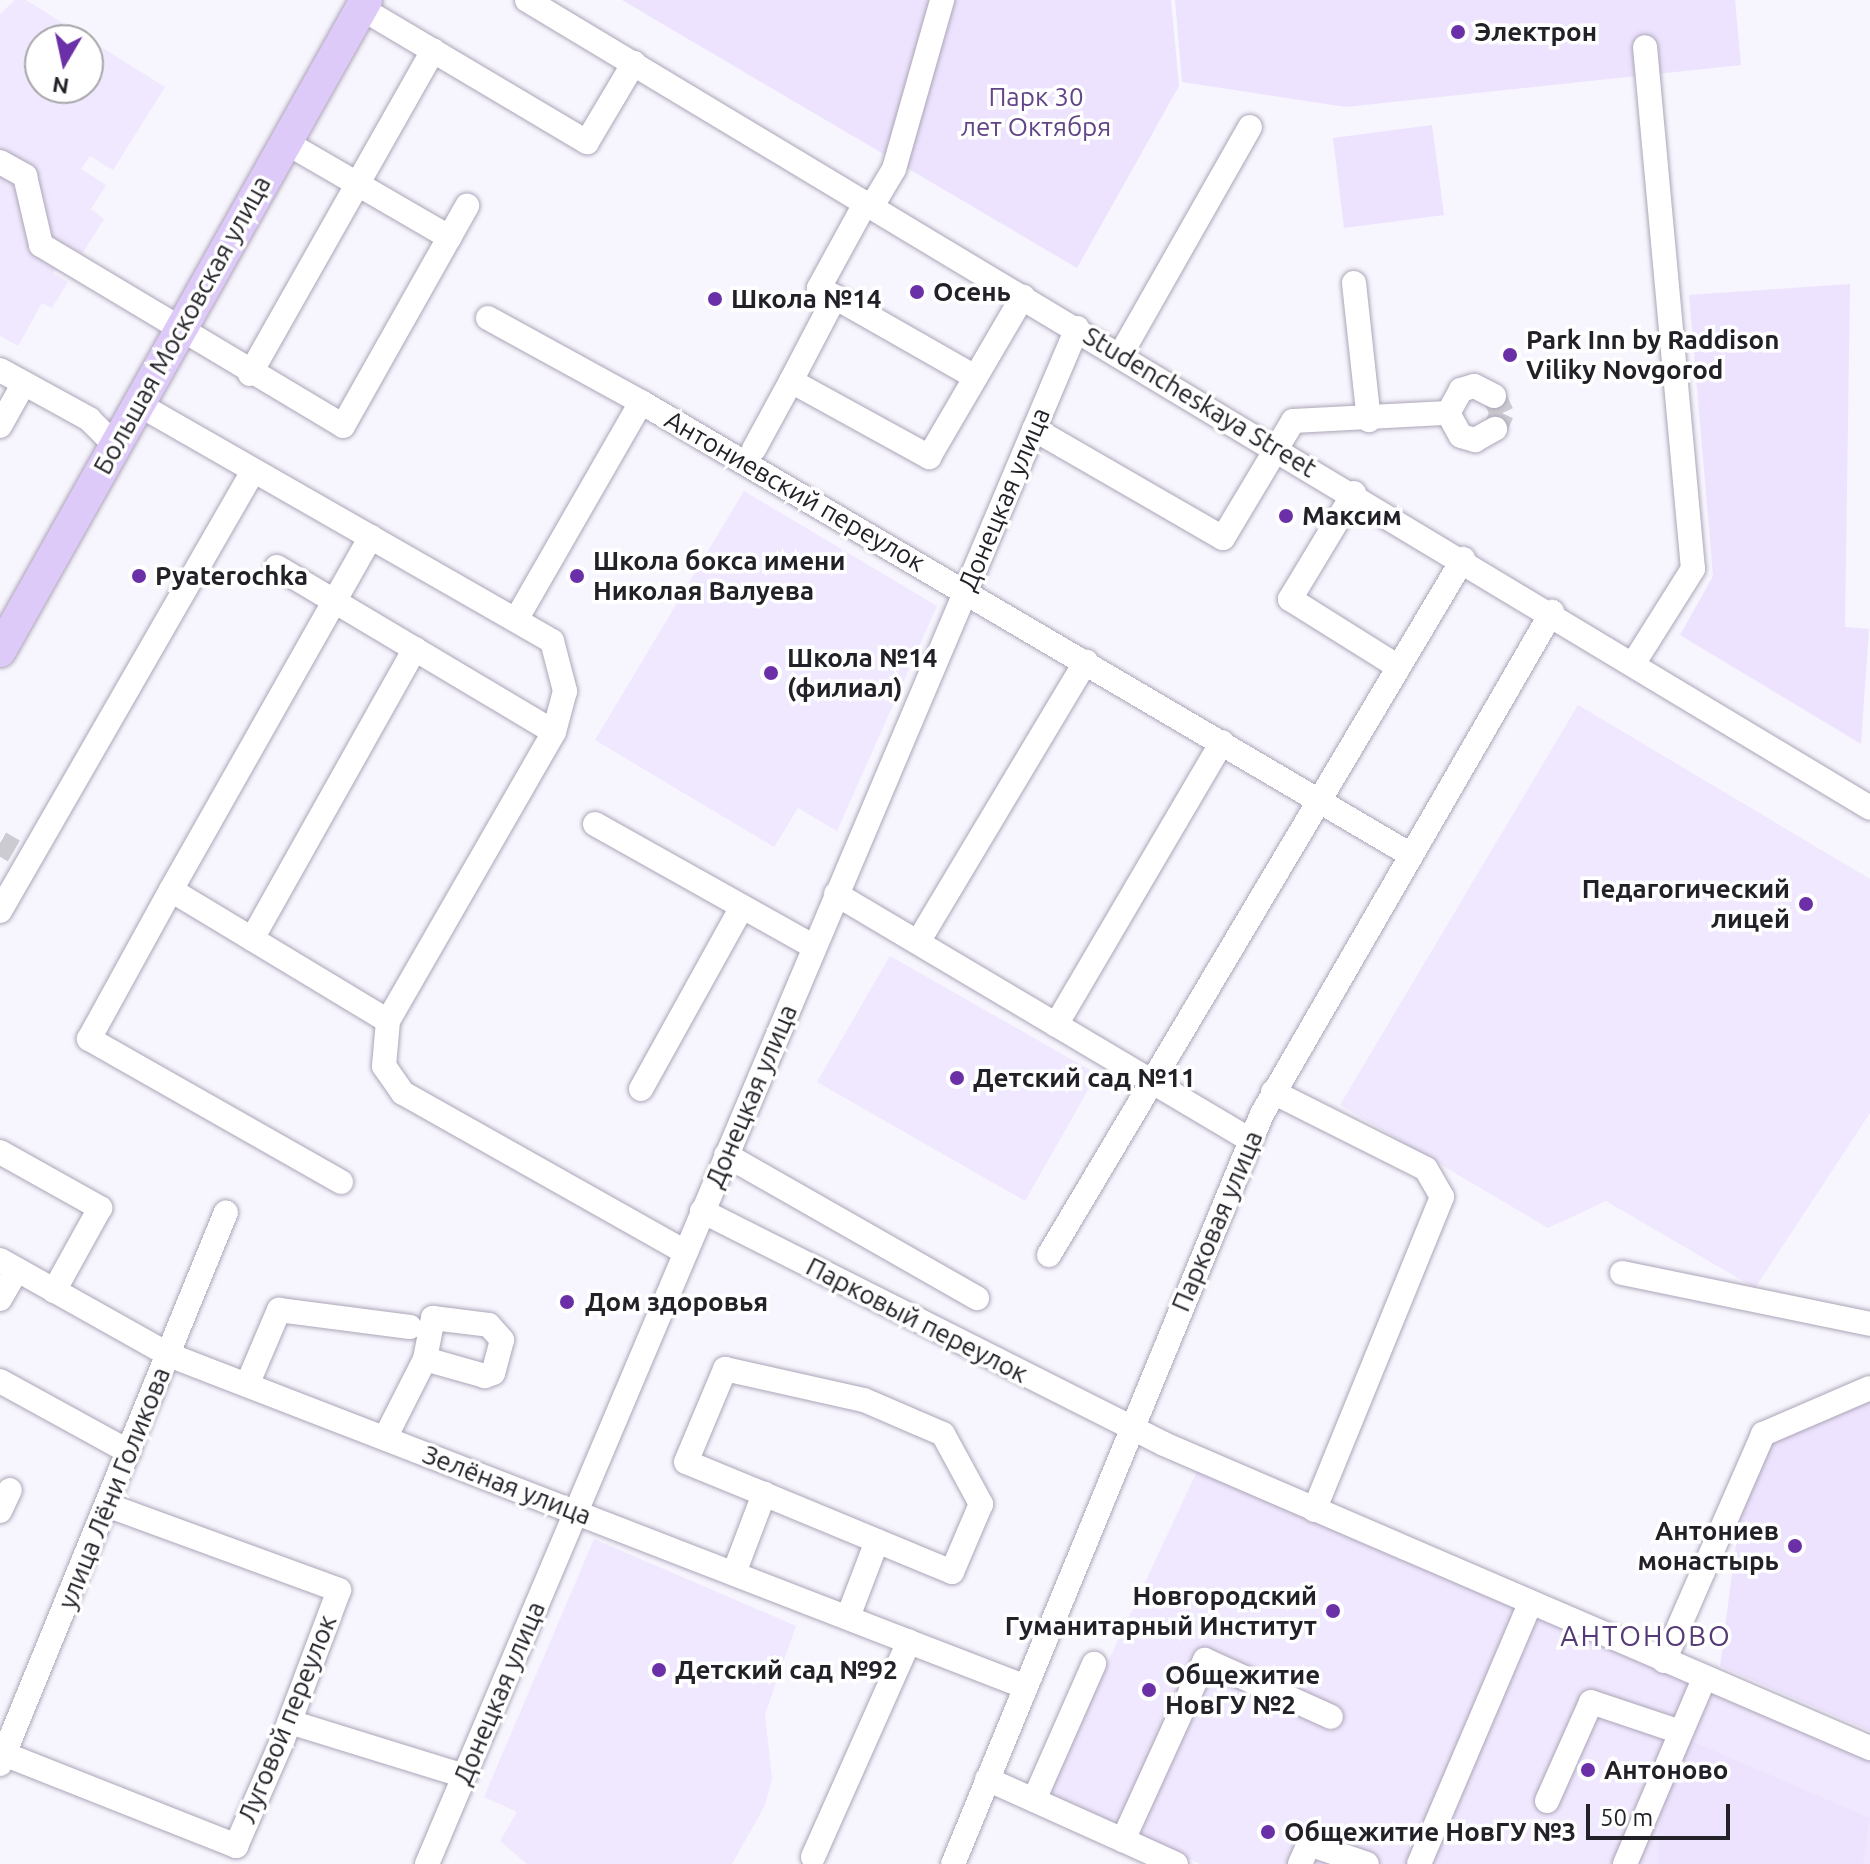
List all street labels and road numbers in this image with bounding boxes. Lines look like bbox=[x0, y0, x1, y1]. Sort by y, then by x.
street label: Большая Московская улица bbox=[87, 170, 277, 480]
street label: Studencheskaya Street bbox=[1078, 320, 1322, 484]
street label: Донецкая улица bbox=[951, 403, 1057, 595]
street label: Антониевский переулок bbox=[659, 404, 931, 578]
street label: Донецкая улица bbox=[698, 1000, 804, 1192]
street label: Парковая улица bbox=[1165, 1126, 1269, 1316]
street label: Парковый переулок bbox=[801, 1251, 1033, 1389]
street label: улица Лёни Голикова bbox=[51, 1363, 177, 1613]
street label: Зелёная улица bbox=[418, 1439, 596, 1531]
street label: Донецкая улица bbox=[446, 1597, 552, 1789]
street label: Луговой переулок bbox=[231, 1610, 343, 1828]

